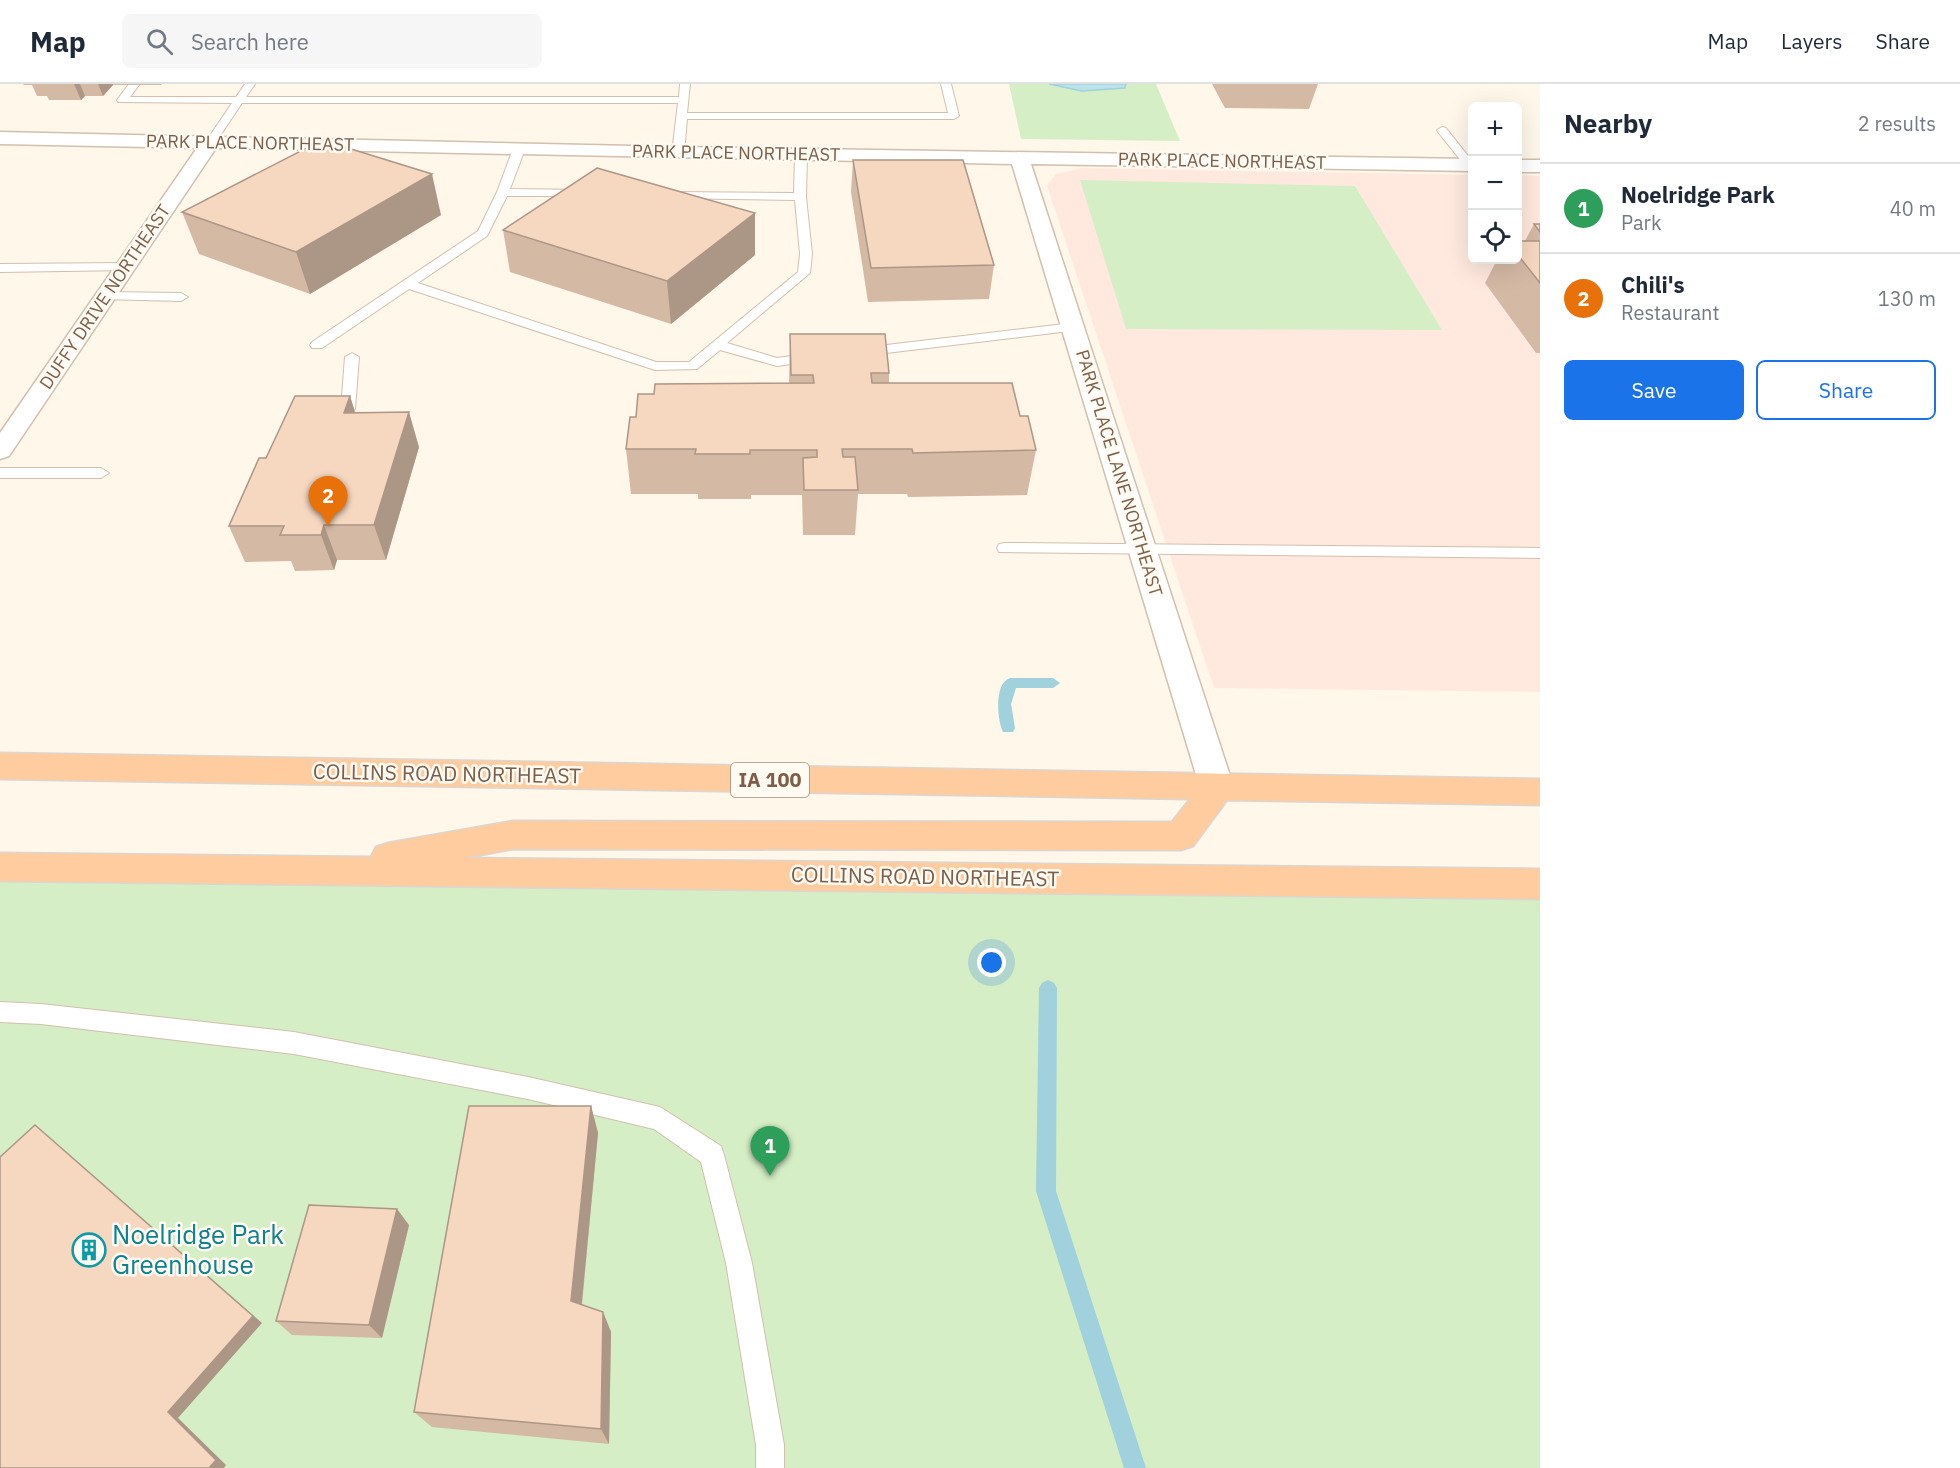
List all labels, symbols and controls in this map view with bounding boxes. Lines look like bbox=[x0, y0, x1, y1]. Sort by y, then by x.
search box bbox=[122, 14, 542, 68]
text: Map bbox=[30, 23, 86, 60]
icon: search bbox=[143, 25, 176, 58]
text: Search here bbox=[191, 27, 309, 56]
text: Map bbox=[1708, 27, 1748, 55]
text: Layers bbox=[1781, 27, 1843, 55]
text: Share bbox=[1876, 27, 1930, 55]
map controls bbox=[1468, 102, 1522, 264]
button: + bbox=[1468, 102, 1522, 156]
text: Nearby bbox=[1564, 106, 1652, 140]
text: 2 results bbox=[1858, 110, 1936, 137]
street label: PARK PLACE NORTHEAST bbox=[146, 129, 354, 156]
street label: PARK PLACE NORTHEAST bbox=[632, 139, 840, 166]
street label: PARK PLACE NORTHEAST bbox=[1118, 147, 1326, 174]
button: − bbox=[1468, 156, 1522, 210]
text: Noelridge Park bbox=[1621, 180, 1775, 209]
text: 1 bbox=[1578, 195, 1590, 222]
text: 40 m bbox=[1890, 195, 1936, 222]
street label: DUFFY DRIVE NORTHEAST bbox=[34, 200, 175, 394]
text: Park bbox=[1621, 209, 1661, 236]
button: locate bbox=[1468, 210, 1522, 264]
text: Chili's bbox=[1621, 270, 1685, 299]
text: 2 bbox=[1578, 285, 1590, 312]
text: 130 m bbox=[1878, 285, 1936, 312]
text: Restaurant bbox=[1621, 299, 1719, 326]
street label: PARK PLACE LANE NORTHEAST bbox=[1071, 347, 1168, 599]
button: Save bbox=[1564, 360, 1744, 420]
button: Share bbox=[1756, 360, 1936, 420]
pin: 2 bbox=[308, 476, 348, 526]
street label: COLLINS ROAD NORTHEAST bbox=[313, 757, 582, 789]
road number: IA 100 bbox=[731, 763, 809, 797]
street label: COLLINS ROAD NORTHEAST bbox=[791, 860, 1060, 892]
your location bbox=[977, 948, 1006, 977]
pin: 1 bbox=[750, 1126, 790, 1176]
place label: Noelridge Park Greenhouse bbox=[112, 1217, 284, 1281]
building icon: Noelridge Park Greenhouse bbox=[71, 1232, 107, 1268]

